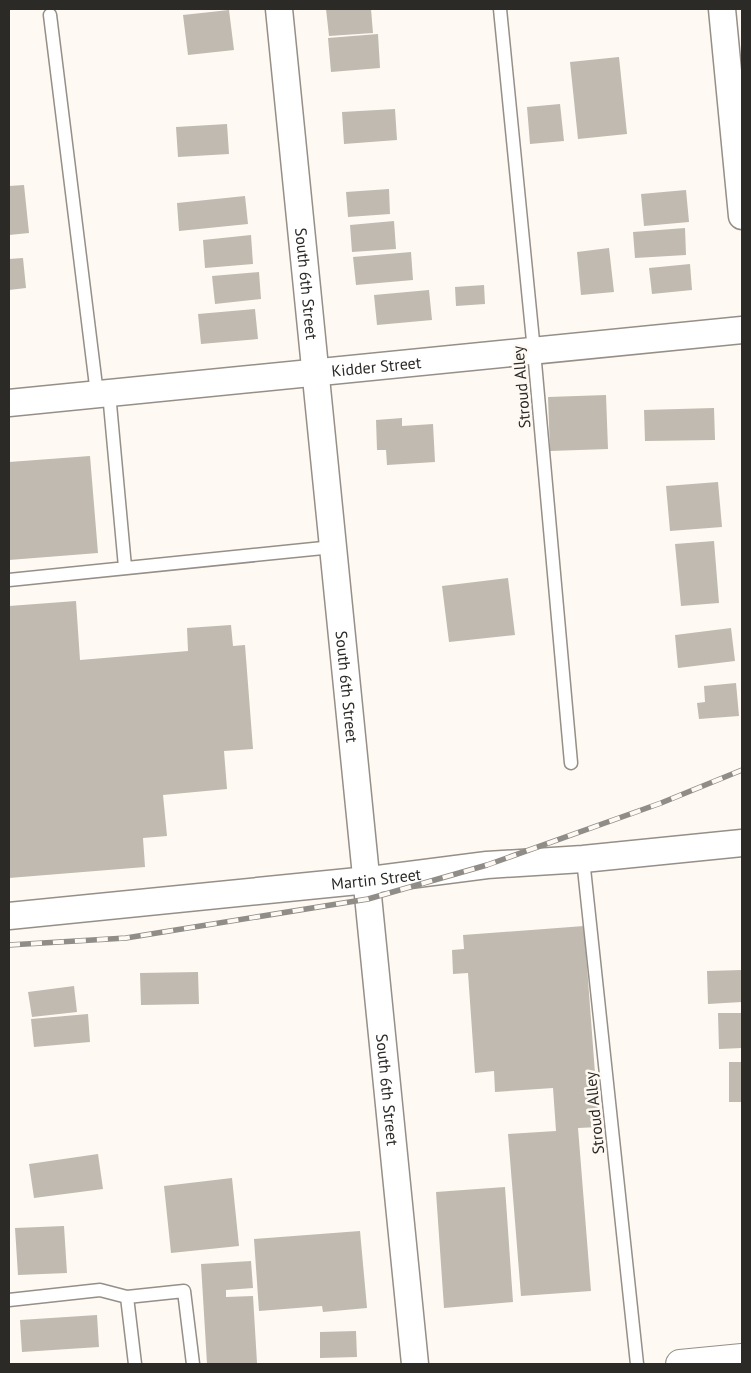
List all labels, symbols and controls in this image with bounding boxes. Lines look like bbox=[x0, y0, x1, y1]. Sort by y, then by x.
street label: South 6th Street bbox=[291, 227, 322, 341]
street label: Stroud Alley bbox=[507, 344, 535, 429]
street label: Kidder Street bbox=[330, 352, 423, 381]
street label: South 6th Street bbox=[331, 630, 363, 744]
street label: Martin Street bbox=[330, 863, 423, 894]
street label: South 6th Street bbox=[372, 1033, 403, 1147]
street label: Stroud Alley bbox=[580, 1070, 608, 1155]

